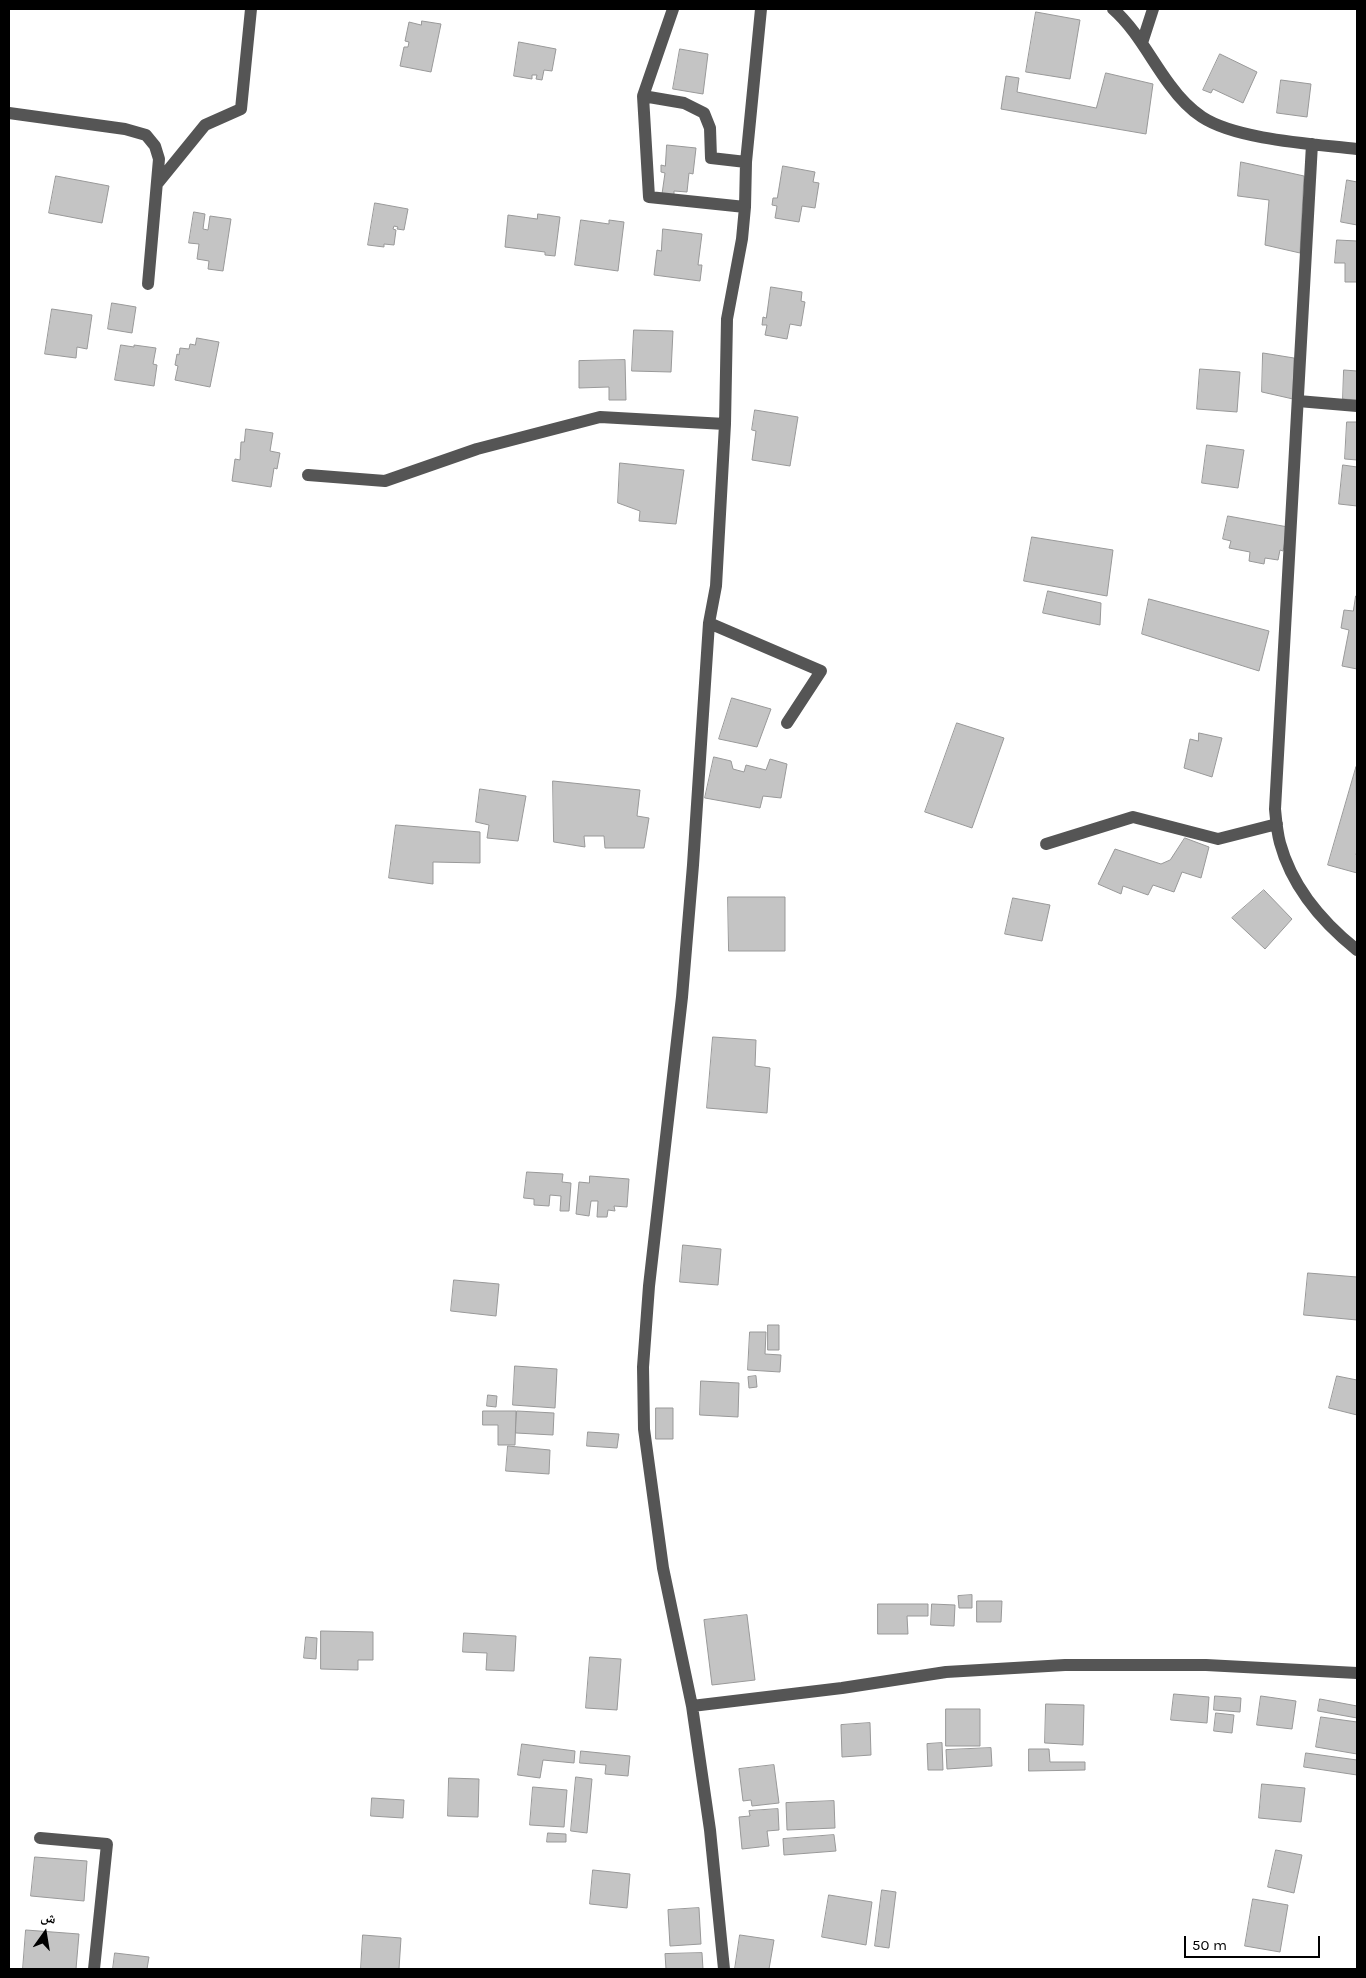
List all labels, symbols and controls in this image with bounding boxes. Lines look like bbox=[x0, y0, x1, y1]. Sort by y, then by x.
north arrow bbox=[20, 1908, 70, 1958]
text: ش bbox=[39, 1908, 58, 1928]
scale bar bbox=[1186, 1926, 1322, 1958]
text: 50 m bbox=[1192, 1936, 1227, 1954]

